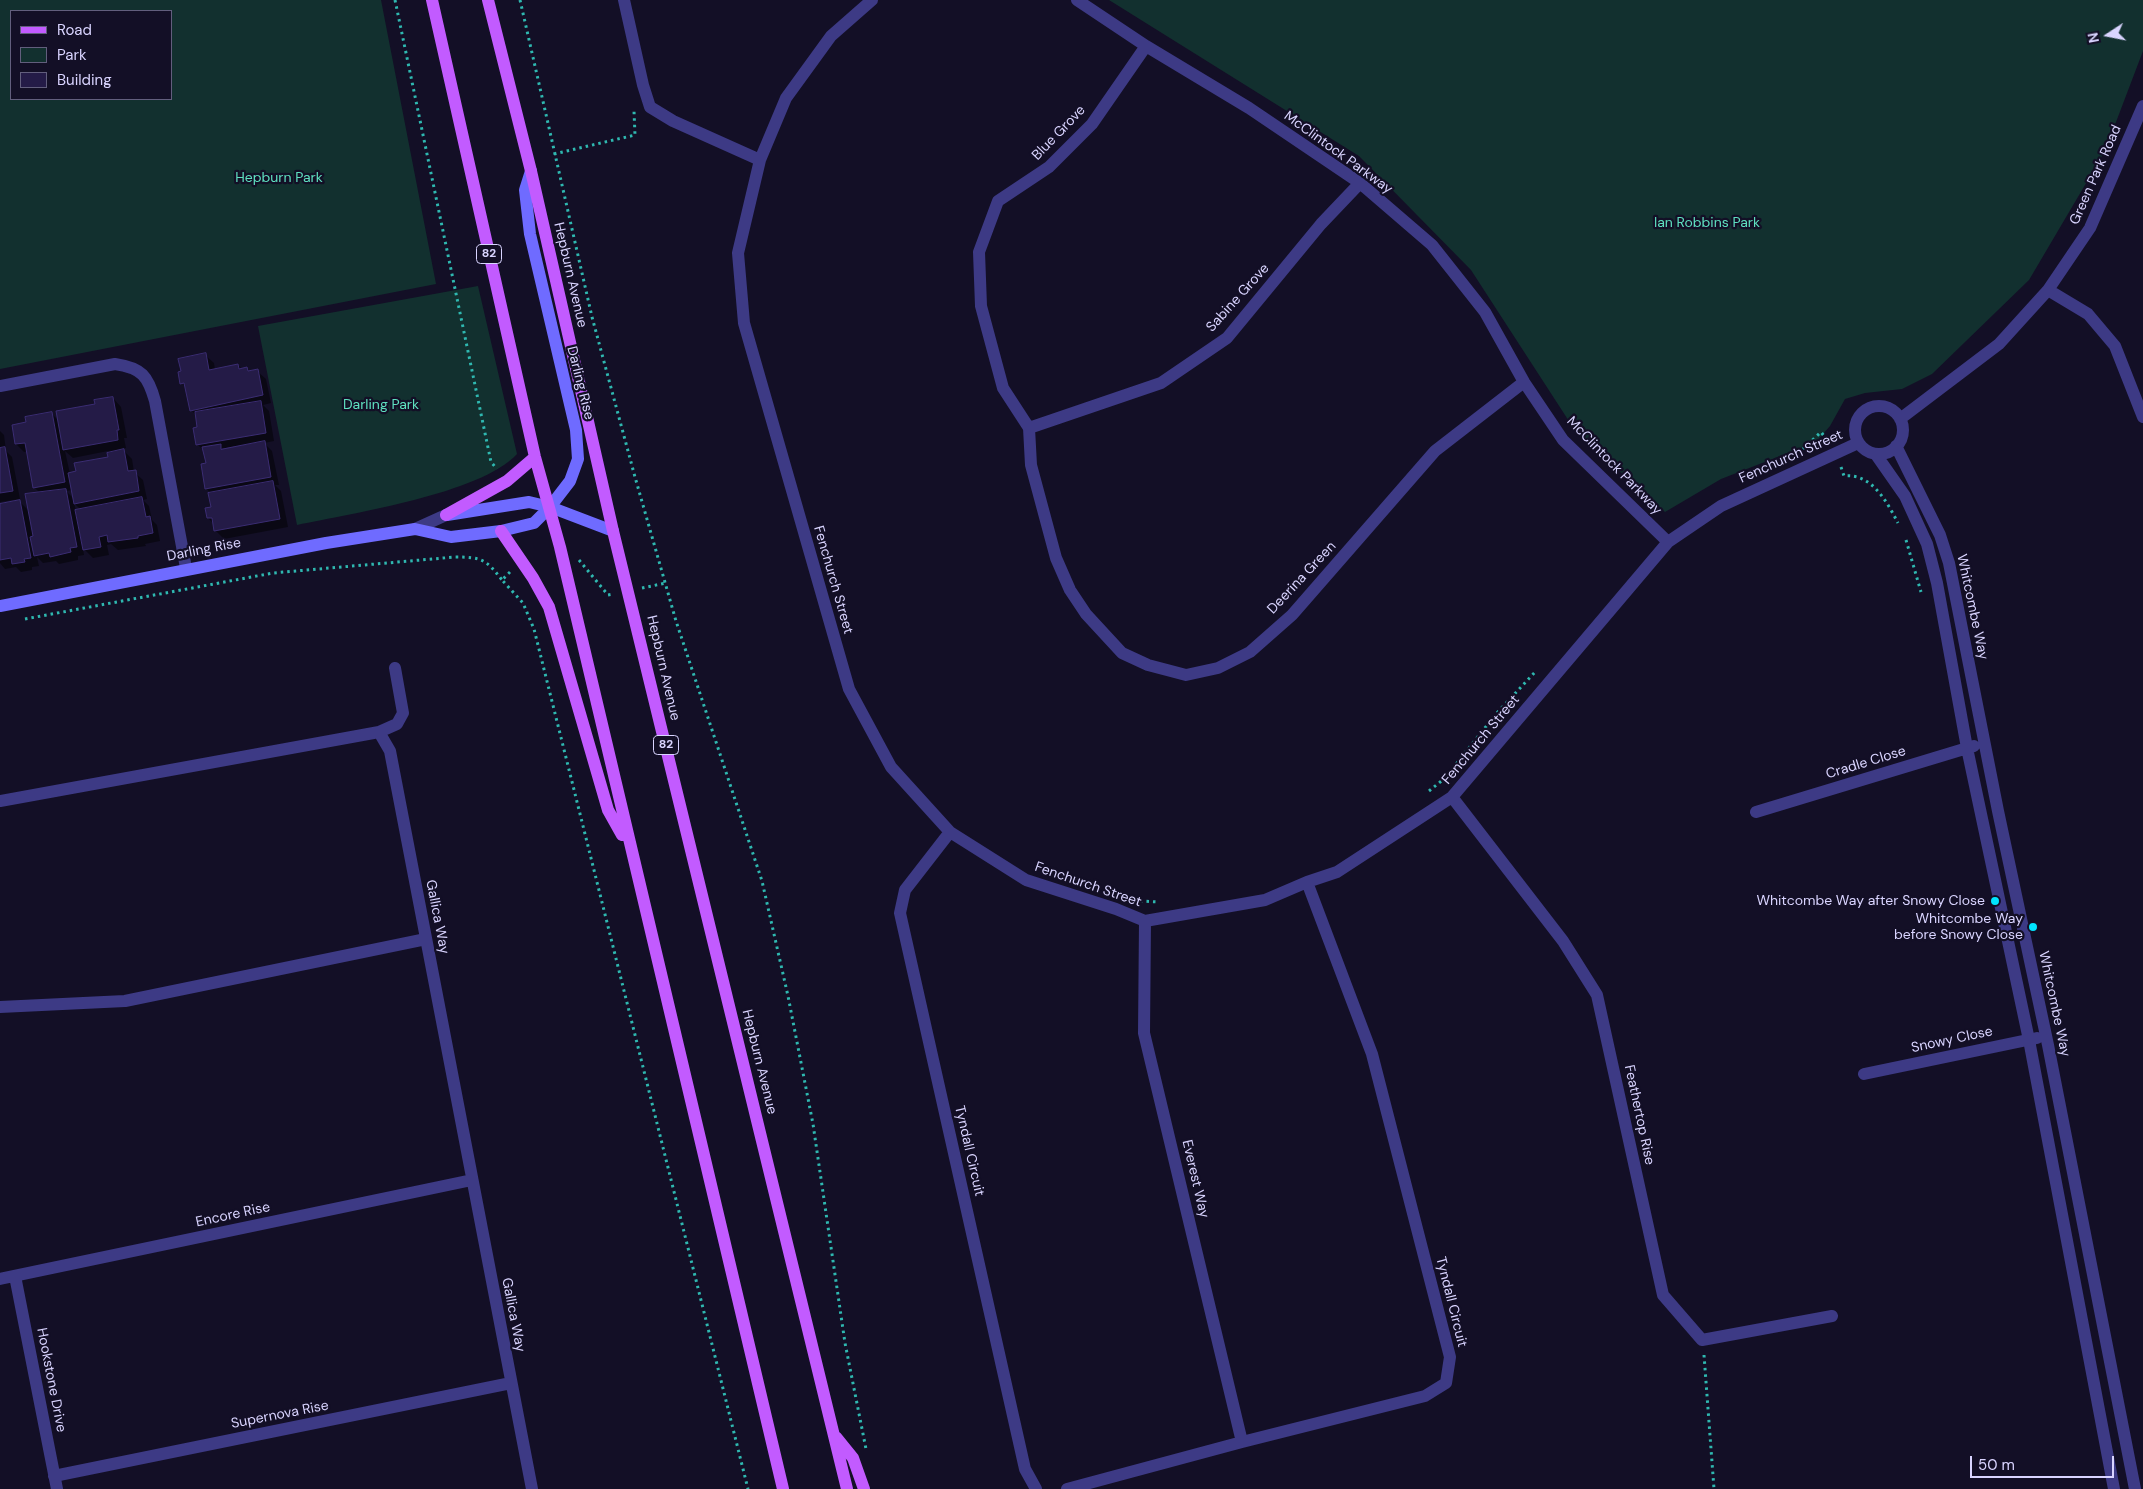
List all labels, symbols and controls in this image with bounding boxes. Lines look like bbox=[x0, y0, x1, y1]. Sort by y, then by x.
legend bbox=[10, 10, 172, 100]
north arrow bbox=[2083, 10, 2133, 60]
text: Road bbox=[57, 20, 92, 40]
text: N bbox=[2083, 31, 2103, 45]
text: Park bbox=[57, 45, 87, 65]
text: Building bbox=[57, 70, 112, 90]
street label: Blue Grove bbox=[1029, 102, 1089, 164]
street label: McClintock Parkway bbox=[1280, 108, 1396, 198]
street label: Green Park Road bbox=[2067, 123, 2125, 227]
park label: Hepburn Park bbox=[235, 170, 323, 186]
park label: Ian Robbins Park bbox=[1654, 215, 1760, 231]
street label: Hepburn Avenue bbox=[550, 221, 590, 329]
road number: 82 bbox=[476, 244, 502, 264]
street label: Sabine Grove bbox=[1203, 260, 1273, 336]
street label: Darling Rise bbox=[563, 345, 597, 421]
park label: Darling Park bbox=[343, 397, 419, 413]
street label: McClintock Parkway bbox=[1563, 413, 1665, 519]
street label: Fenchurch Street bbox=[1737, 427, 1845, 487]
street label: Fenchurch Street bbox=[810, 524, 856, 636]
street label: Darling Rise bbox=[166, 535, 242, 565]
street label: Deerina Green bbox=[1264, 538, 1340, 618]
street label: Whitcombe Way bbox=[1953, 553, 1991, 661]
street label: Hepburn Avenue bbox=[643, 614, 683, 722]
street label: Fenchurch Street bbox=[1439, 692, 1523, 788]
road number: 82 bbox=[654, 736, 678, 754]
street label: Cradle Close bbox=[1824, 743, 1908, 783]
street label: Fenchurch Street bbox=[1032, 859, 1144, 911]
street label: Gallica Way bbox=[422, 878, 452, 956]
place label: Whitcombe Way after Snowy Close bbox=[1756, 893, 1985, 909]
marker: Whitcombe Way after Snowy Close bbox=[1989, 895, 2001, 907]
place label: Whitcombe Way before Snowy Close bbox=[1894, 911, 2023, 944]
marker: Whitcombe Way before Snowy Close bbox=[2027, 921, 2039, 933]
street label: Whitcombe Way bbox=[2035, 950, 2073, 1058]
street label: Hepburn Avenue bbox=[738, 1008, 780, 1116]
street label: Snowy Close bbox=[1910, 1023, 1994, 1057]
street label: Feathertop Rise bbox=[1620, 1063, 1658, 1167]
street label: Tyndall Circuit bbox=[950, 1104, 988, 1198]
street label: Everest Way bbox=[1178, 1138, 1212, 1220]
street label: Encore Rise bbox=[194, 1199, 272, 1231]
street label: Tyndall Circuit bbox=[1432, 1255, 1470, 1349]
street label: Gallica Way bbox=[498, 1276, 528, 1354]
street label: Hookstone Drive bbox=[33, 1326, 69, 1434]
street label: Supernova Rise bbox=[230, 1397, 330, 1433]
scale bar bbox=[1973, 1446, 2117, 1478]
text: 50 m bbox=[1978, 1455, 2015, 1475]

